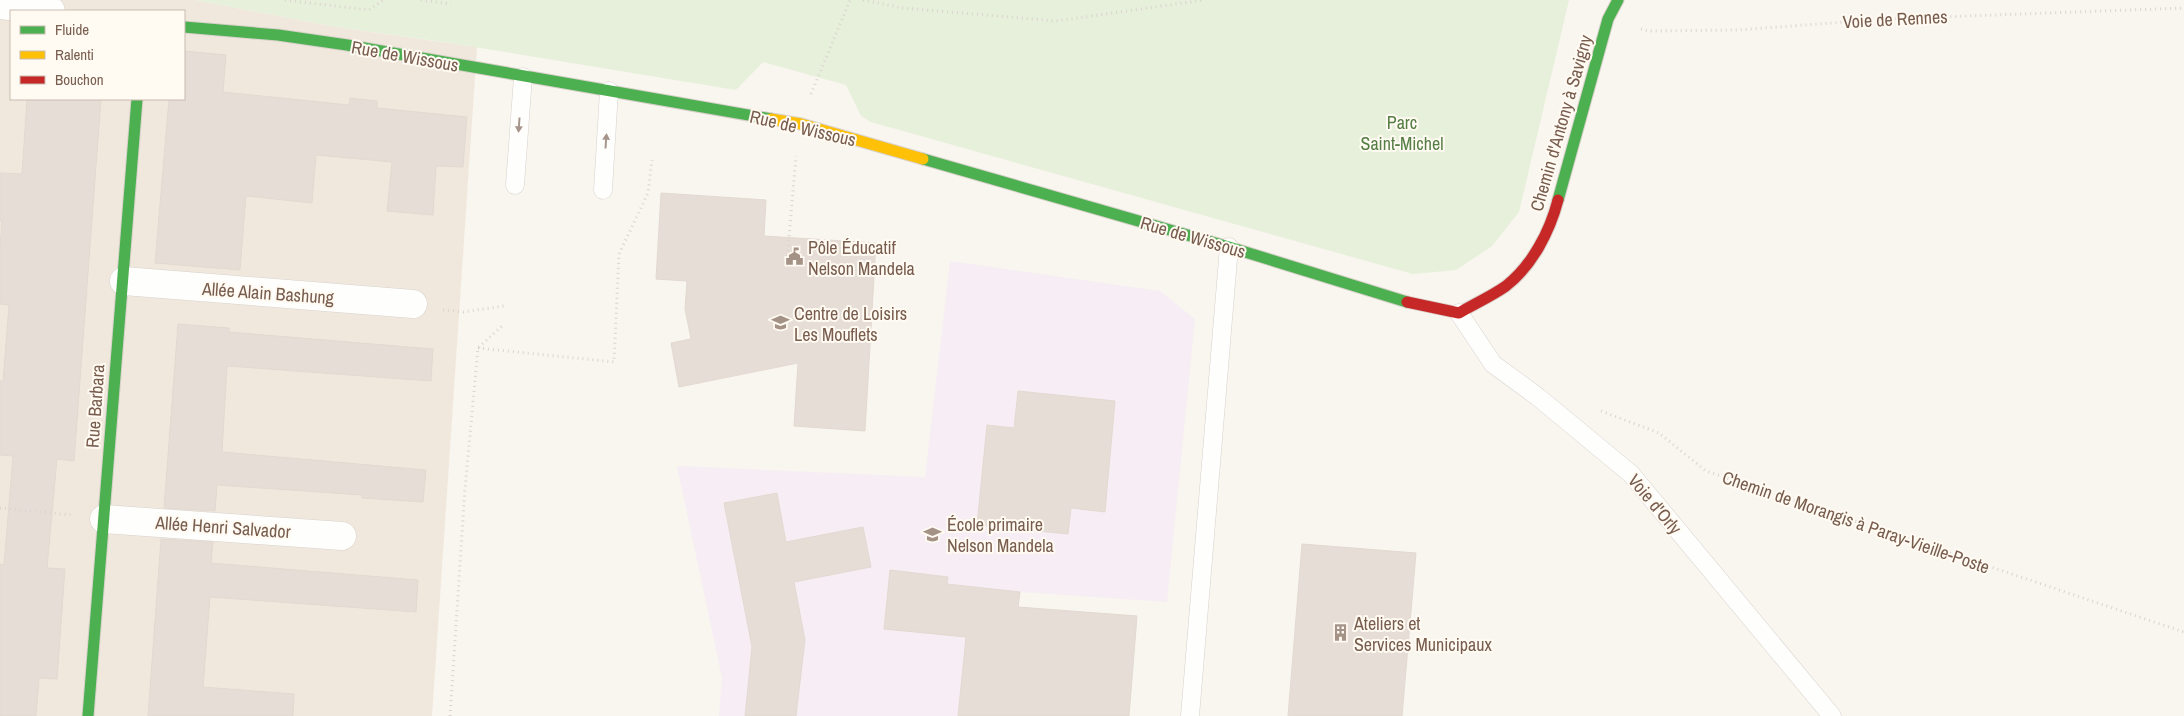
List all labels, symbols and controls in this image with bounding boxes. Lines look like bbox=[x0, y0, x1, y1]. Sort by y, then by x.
street label: Voie de Rennes bbox=[1842, 4, 1948, 34]
legend bbox=[10, 10, 185, 100]
text: Fluide bbox=[55, 19, 89, 40]
street label: Chemin d'Antony à Savigny bbox=[1524, 31, 1598, 214]
street label: Rue de Wissous bbox=[350, 34, 460, 78]
text: Ralenti bbox=[55, 44, 94, 65]
text: Bouchon bbox=[55, 69, 104, 90]
street label: Rue de Wissous bbox=[747, 104, 859, 152]
park label: Parc Saint-Michel bbox=[1361, 110, 1443, 156]
one-way arrow bbox=[515, 118, 523, 134]
one-way arrow bbox=[602, 133, 610, 149]
street label: Rue de Wissous bbox=[1138, 210, 1248, 264]
place label: Pôle Éducatif Nelson Mandela bbox=[808, 235, 915, 281]
public building icon: Pôle Éducatif Nelson Mandela bbox=[784, 247, 804, 267]
street label: Allée Alain Bashung bbox=[200, 276, 336, 310]
place label: Centre de Loisirs Les Mouflets bbox=[794, 301, 907, 347]
school or university icon: Centre de Loisirs Les Mouflets bbox=[770, 313, 790, 333]
street label: Rue Barbara bbox=[80, 363, 110, 449]
street label: Chemin de Morangis à Paray-Vieille-Poste bbox=[1719, 464, 1993, 580]
street label: Voie d'Orly bbox=[1622, 468, 1688, 540]
street label: Allée Henri Salvador bbox=[154, 510, 291, 544]
place label: École primaire Nelson Mandela bbox=[947, 512, 1054, 558]
school or university icon: École primaire Nelson Mandela bbox=[923, 524, 943, 544]
place label: Ateliers et Services Municipaux bbox=[1353, 611, 1492, 657]
building icon: Ateliers et Services Municipaux bbox=[1330, 623, 1350, 643]

